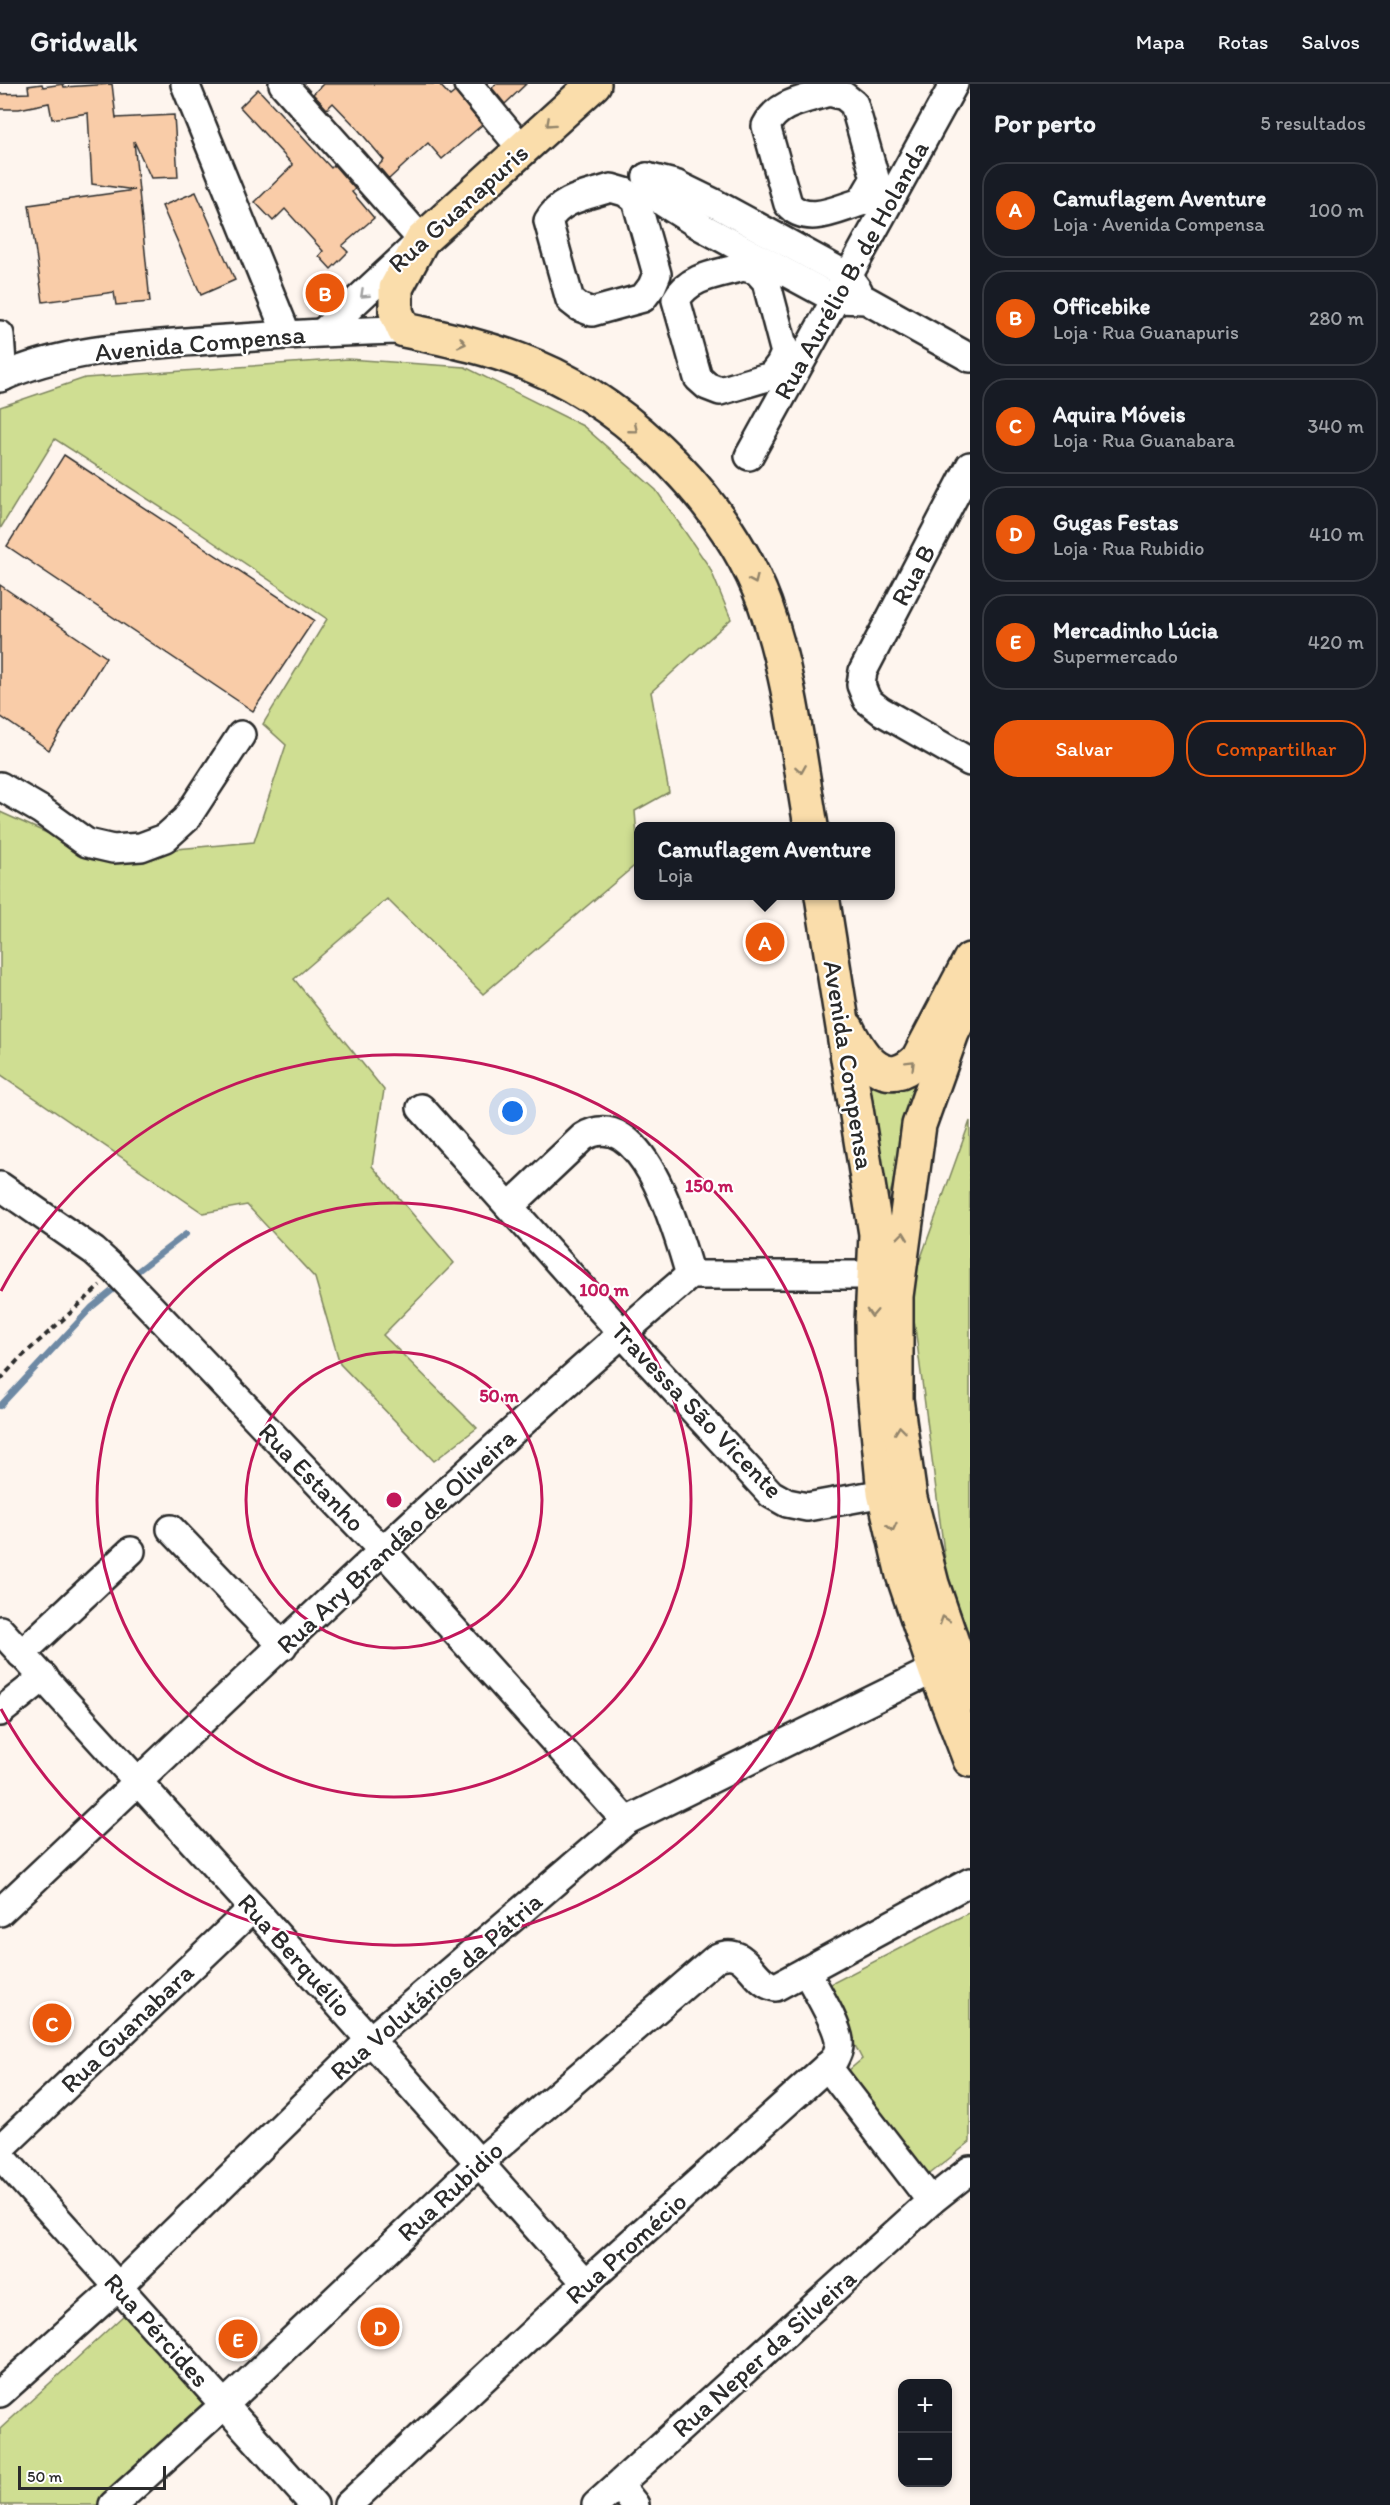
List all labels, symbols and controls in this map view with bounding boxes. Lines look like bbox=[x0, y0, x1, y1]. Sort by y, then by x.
text: Gridwalk bbox=[30, 24, 138, 58]
text: Mapa bbox=[1136, 29, 1185, 54]
text: Rotas bbox=[1218, 29, 1268, 54]
text: Salvos bbox=[1301, 29, 1360, 54]
text: Por perto bbox=[994, 107, 1096, 139]
text: 5 resultados bbox=[1260, 111, 1366, 135]
one-way arrow bbox=[547, 116, 557, 127]
street label: Rua Aurélio B. de Holanda bbox=[766, 134, 936, 405]
street label: Rua Guanapuris bbox=[381, 137, 535, 279]
text: Camuflagem Aventure bbox=[1053, 185, 1266, 212]
text: A bbox=[1009, 198, 1022, 222]
text: 100 m bbox=[1309, 198, 1364, 222]
text: Loja · Avenida Compensa bbox=[1053, 212, 1265, 236]
pin: B bbox=[306, 270, 344, 316]
one-way arrow bbox=[360, 287, 370, 298]
text: Officebike bbox=[1053, 293, 1150, 320]
text: B bbox=[1009, 306, 1022, 330]
text: 280 m bbox=[1309, 306, 1364, 330]
street label: Avenida Compensa bbox=[93, 318, 307, 368]
text: Loja · Rua Guanapuris bbox=[1053, 320, 1239, 344]
one-way arrow bbox=[456, 335, 466, 348]
text: Aquira Móveis bbox=[1053, 401, 1185, 428]
text: C bbox=[1009, 414, 1022, 438]
text: 340 m bbox=[1307, 414, 1364, 438]
one-way arrow bbox=[627, 421, 638, 432]
text: Loja · Rua Guanabara bbox=[1053, 428, 1235, 452]
text: Gugas Festas bbox=[1053, 509, 1179, 536]
text: D bbox=[1009, 522, 1022, 546]
text: 410 m bbox=[1309, 522, 1364, 546]
text: Loja · Rua Rubidio bbox=[1053, 536, 1204, 560]
street label: Rua B bbox=[884, 539, 942, 611]
one-way arrow bbox=[747, 574, 759, 585]
text: Mercadinho Lúcia bbox=[1053, 617, 1218, 644]
text: E bbox=[1010, 630, 1021, 654]
text: 420 m bbox=[1308, 630, 1364, 654]
text: Supermercado bbox=[1053, 644, 1178, 668]
button: Salvar bbox=[994, 720, 1174, 777]
button: Compartilhar bbox=[1186, 720, 1366, 777]
one-way arrow bbox=[794, 764, 807, 774]
popup bbox=[634, 822, 895, 900]
text: Camuflagem Aventure bbox=[658, 836, 871, 863]
text: Loja bbox=[658, 863, 693, 887]
pin: A bbox=[746, 920, 784, 964]
street label: Avenida Compensa bbox=[817, 958, 881, 1172]
one-way arrow bbox=[904, 1061, 915, 1071]
your location bbox=[498, 1097, 527, 1126]
text: 150 m bbox=[685, 1175, 734, 1197]
one-way arrow bbox=[896, 1231, 909, 1240]
text: 100 m bbox=[579, 1279, 630, 1301]
one-way arrow bbox=[866, 1308, 878, 1317]
street label: Travessa São Vicente bbox=[604, 1315, 790, 1505]
text: 50 m bbox=[479, 1385, 520, 1407]
street label: Rua Estanho bbox=[252, 1416, 372, 1538]
street label: Rua Ary Brandão de Oliveira bbox=[270, 1421, 523, 1660]
one-way arrow bbox=[895, 1425, 907, 1435]
centre of rings bbox=[384, 1490, 404, 1510]
one-way arrow bbox=[885, 1522, 898, 1532]
one-way arrow bbox=[939, 1615, 951, 1626]
street label: Rua Volutários da Pátria bbox=[323, 1885, 549, 2087]
street label: Rua Berquélio bbox=[231, 1887, 359, 2023]
street label: Rua Guanabara bbox=[54, 1956, 201, 2100]
pin: C bbox=[32, 2000, 72, 2046]
street label: Rua Rubidio bbox=[390, 2134, 510, 2248]
street label: Rua Promécio bbox=[559, 2185, 693, 2311]
street label: Rua Neper da Silveira bbox=[665, 2262, 863, 2444]
street label: Rua Pércides bbox=[97, 2266, 217, 2394]
pin: D bbox=[360, 2304, 400, 2350]
pin: E bbox=[218, 2316, 258, 2362]
map controls bbox=[898, 2379, 952, 2487]
button: + bbox=[898, 2379, 952, 2433]
button: − bbox=[898, 2433, 952, 2487]
scale bar bbox=[18, 2463, 166, 2490]
text: 50 m bbox=[27, 2467, 62, 2486]

